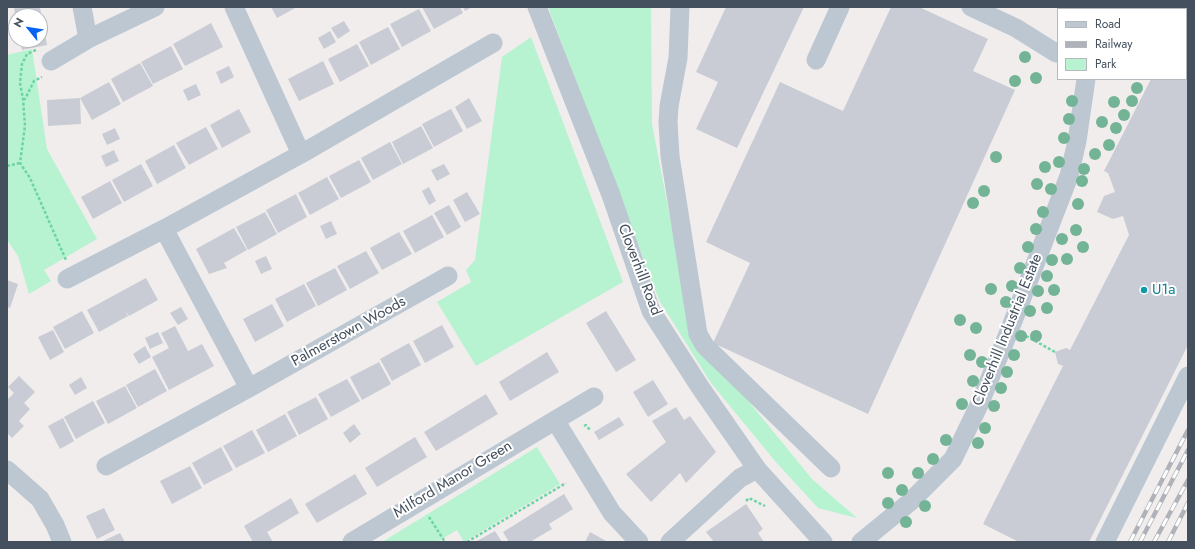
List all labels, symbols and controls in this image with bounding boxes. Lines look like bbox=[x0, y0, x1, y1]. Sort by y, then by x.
north arrow bbox=[8, 8, 48, 48]
legend bbox=[1057, 8, 1187, 80]
text: N bbox=[9, 15, 28, 30]
text: Road bbox=[1095, 15, 1121, 33]
text: Railway bbox=[1095, 35, 1133, 53]
text: Park bbox=[1095, 55, 1116, 73]
street label: Cloverhill Road bbox=[613, 222, 665, 318]
street label: Cloverhill Industrial Estate bbox=[969, 251, 1047, 409]
place label: U1a bbox=[1152, 281, 1175, 299]
marker: U1a bbox=[1139, 285, 1149, 295]
street label: Palmerstown Woods bbox=[289, 293, 409, 371]
street label: Milford Manor Green bbox=[390, 437, 516, 523]

